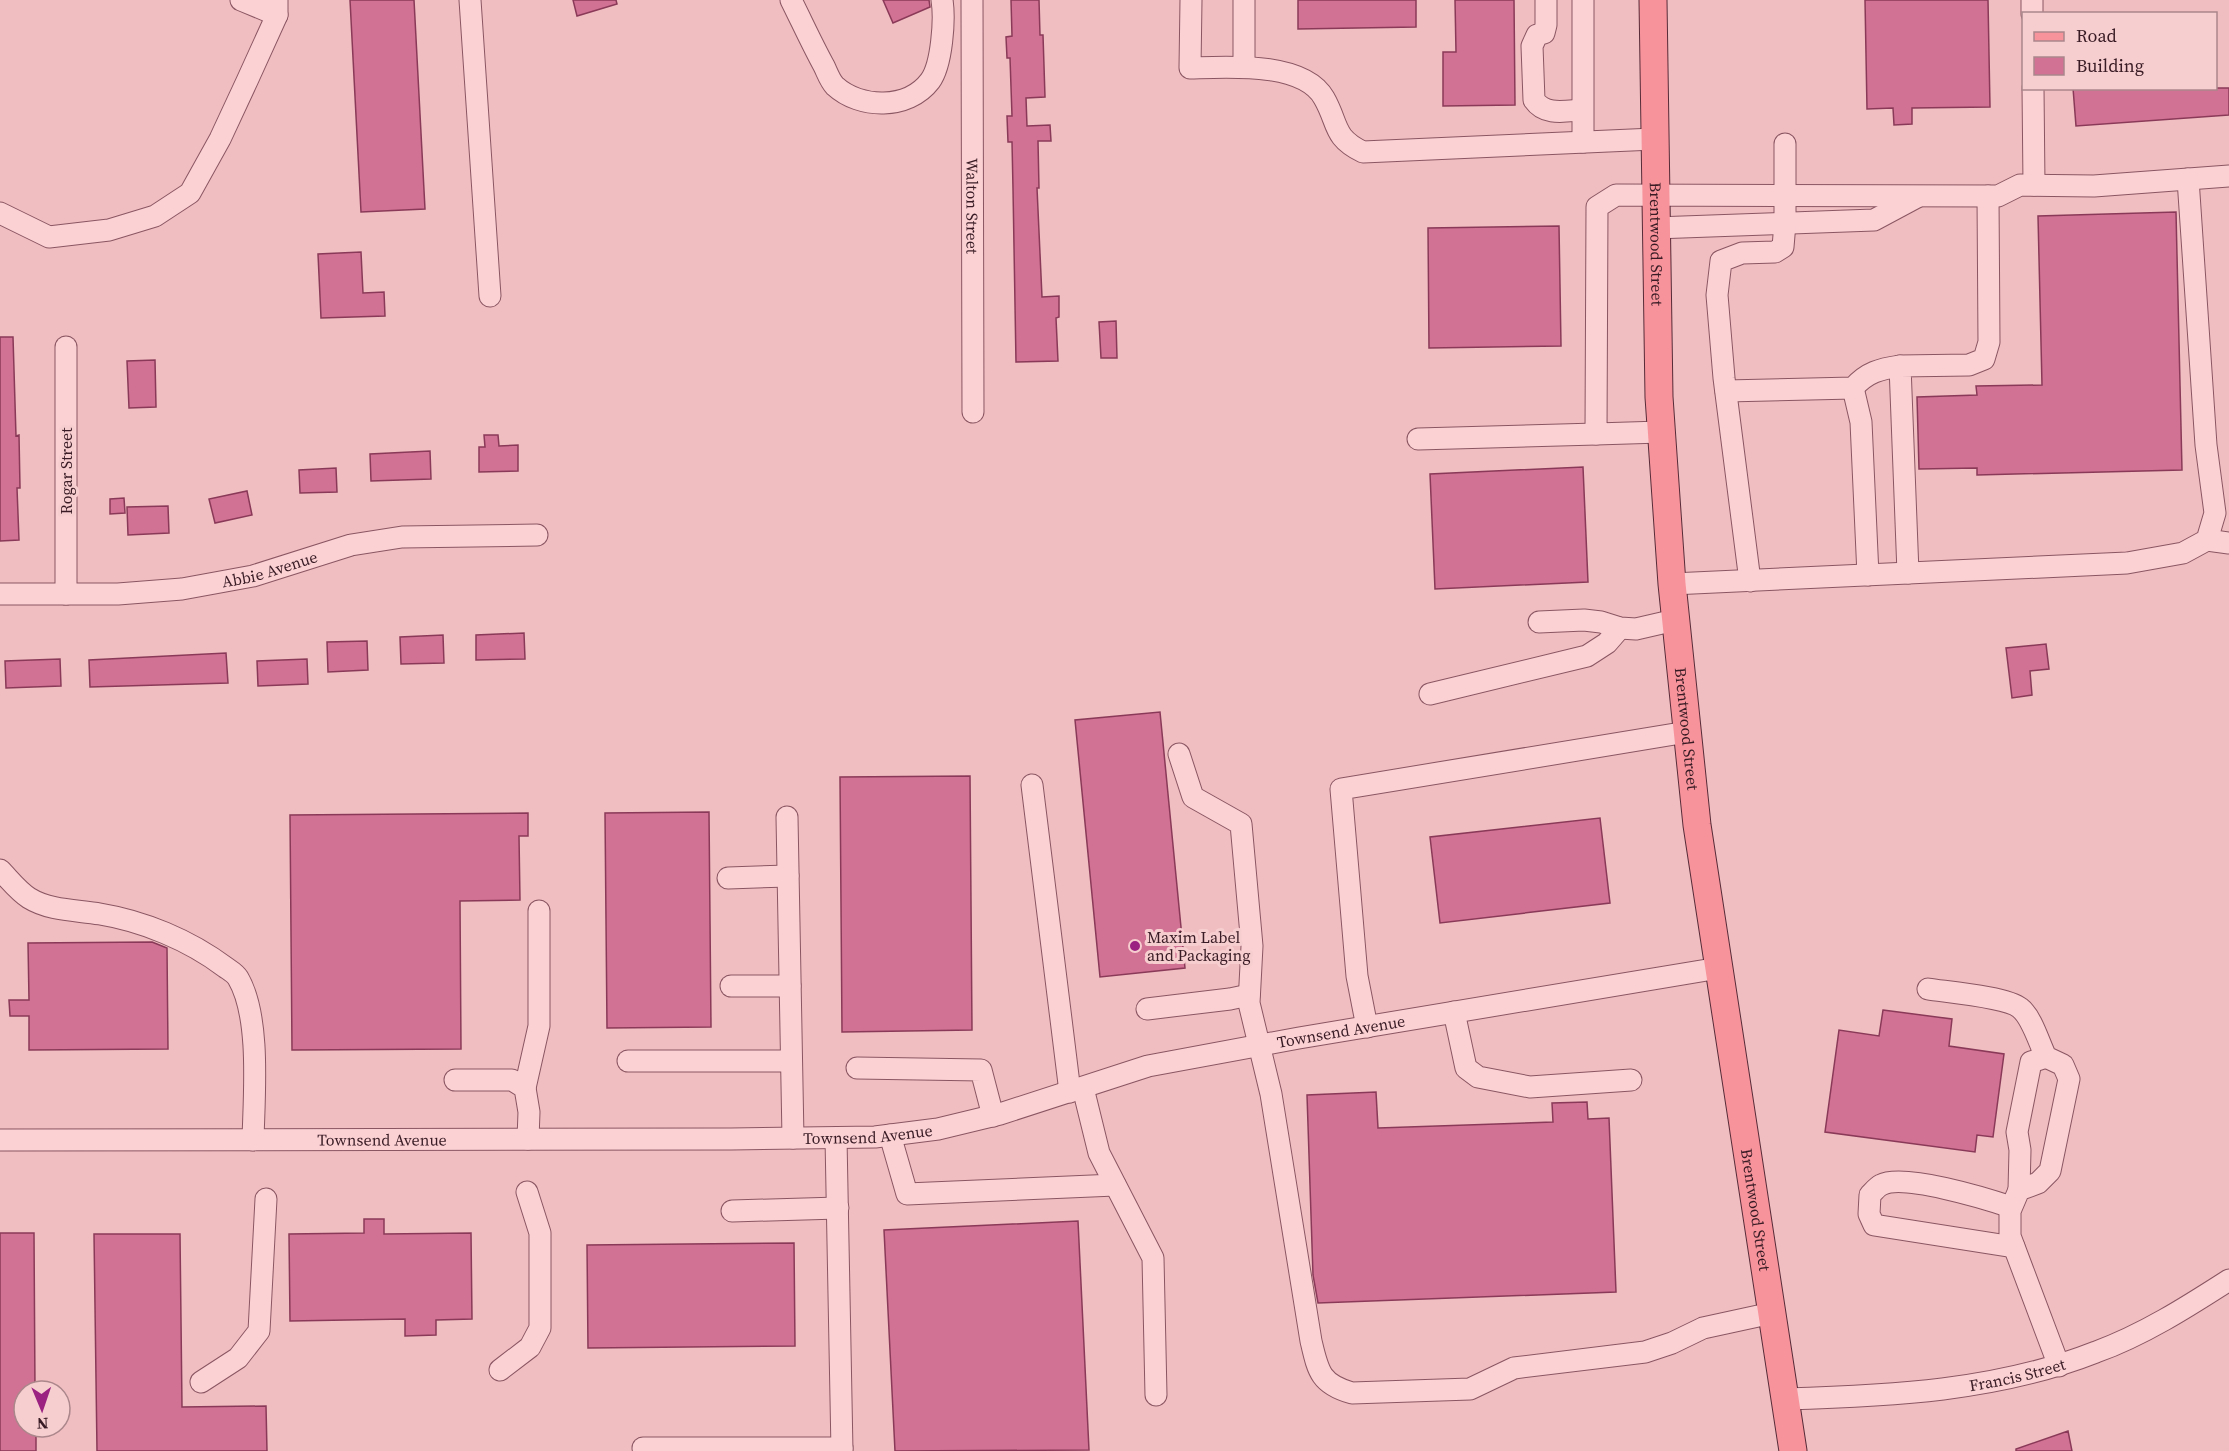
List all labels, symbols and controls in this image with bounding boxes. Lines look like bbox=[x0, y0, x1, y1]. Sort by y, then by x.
legend bbox=[2022, 12, 2217, 90]
text: Road bbox=[2076, 23, 2117, 48]
text: Building bbox=[2076, 53, 2144, 78]
street label: Walton Street bbox=[961, 158, 984, 255]
street label: Brentwood Street bbox=[1645, 182, 1669, 307]
street label: Rogar Street bbox=[55, 427, 77, 514]
street label: Abbie Avenue bbox=[220, 545, 320, 592]
street label: Brentwood Street bbox=[1670, 666, 1704, 792]
place label: Maxim Label and Packaging bbox=[1147, 926, 1251, 966]
marker: Maxim Label and Packaging bbox=[1128, 939, 1142, 953]
street label: Townsend Avenue bbox=[1275, 1010, 1407, 1053]
street label: Townsend Avenue bbox=[803, 1119, 934, 1149]
street label: Townsend Avenue bbox=[317, 1128, 447, 1151]
street label: Brentwood Street bbox=[1736, 1147, 1776, 1273]
street label: Francis Street bbox=[1968, 1352, 2069, 1396]
north arrow bbox=[12, 1379, 72, 1439]
text: N bbox=[36, 1413, 49, 1435]

